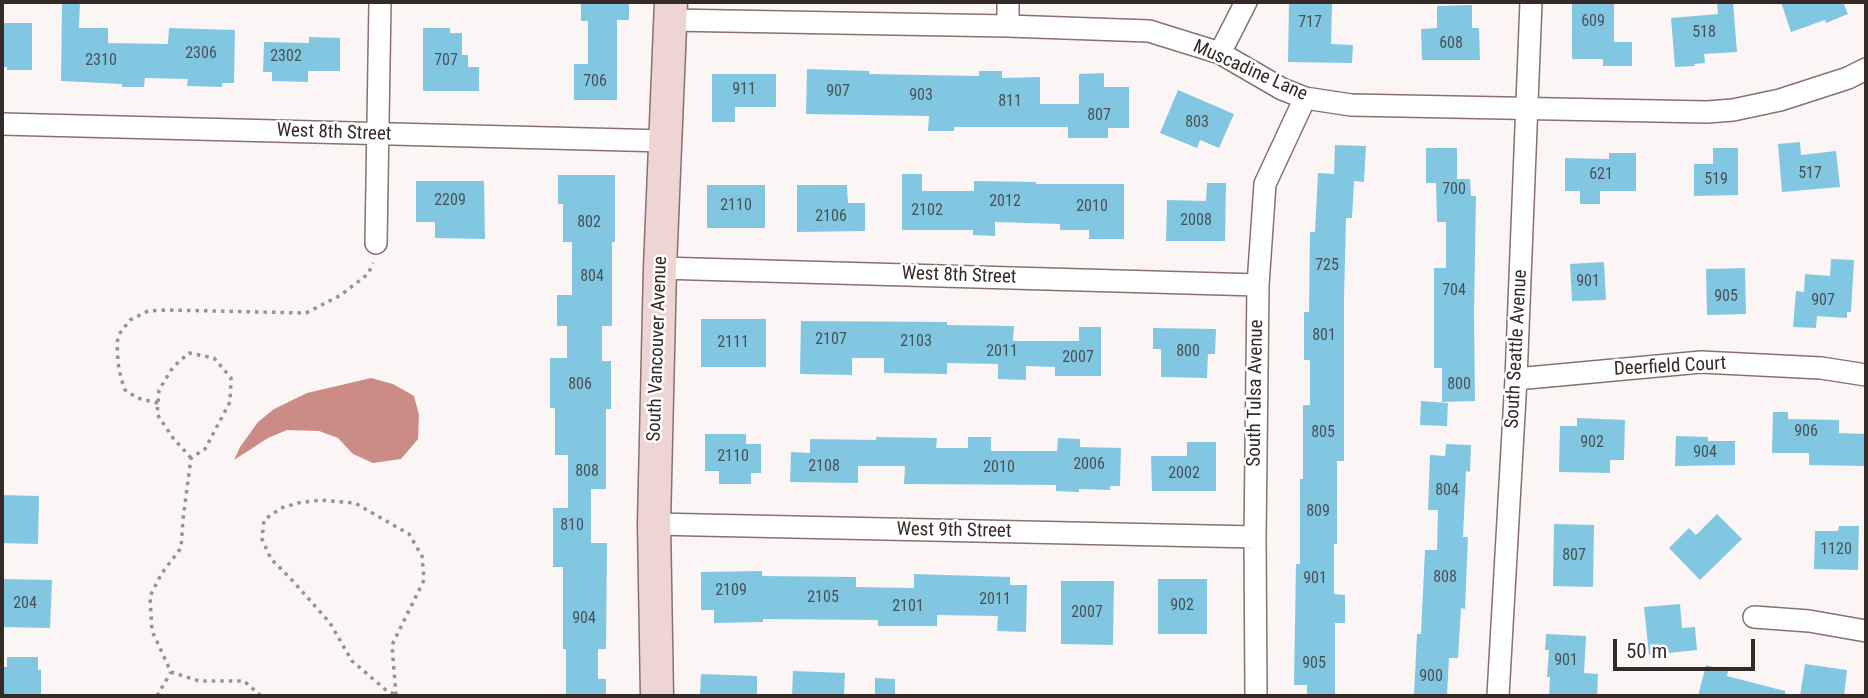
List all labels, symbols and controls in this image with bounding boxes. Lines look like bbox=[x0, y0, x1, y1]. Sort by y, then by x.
house number: 609 bbox=[1581, 12, 1605, 32]
house number: 717 bbox=[1298, 13, 1322, 33]
house number: 518 bbox=[1692, 23, 1716, 43]
house number: 608 bbox=[1439, 34, 1463, 54]
street label: Muscadine Lane bbox=[1189, 36, 1311, 106]
house number: 2306 bbox=[185, 44, 217, 64]
house number: 2302 bbox=[270, 47, 302, 67]
house number: 2310 bbox=[85, 51, 117, 71]
house number: 707 bbox=[434, 51, 458, 71]
house number: 706 bbox=[583, 72, 607, 92]
house number: 911 bbox=[732, 80, 756, 100]
house number: 907 bbox=[826, 82, 850, 102]
house number: 903 bbox=[909, 86, 933, 106]
house number: 811 bbox=[998, 92, 1022, 112]
house number: 807 bbox=[1087, 106, 1111, 126]
house number: 803 bbox=[1185, 113, 1209, 133]
street label: West 8th Street bbox=[276, 120, 392, 146]
house number: 517 bbox=[1798, 164, 1822, 184]
house number: 621 bbox=[1589, 165, 1613, 185]
house number: 519 bbox=[1704, 170, 1728, 190]
house number: 700 bbox=[1442, 180, 1466, 200]
house number: 2209 bbox=[434, 191, 466, 211]
house number: 2012 bbox=[989, 192, 1021, 212]
house number: 2110 bbox=[720, 196, 752, 216]
house number: 2010 bbox=[1076, 197, 1108, 217]
house number: 2102 bbox=[911, 201, 943, 221]
house number: 2106 bbox=[815, 207, 847, 227]
house number: 2008 bbox=[1180, 211, 1212, 231]
house number: 802 bbox=[577, 213, 601, 233]
street label: South Vancouver Avenue bbox=[643, 256, 673, 442]
house number: 725 bbox=[1315, 256, 1339, 276]
street label: West 8th Street bbox=[901, 263, 1017, 289]
house number: 804 bbox=[580, 267, 604, 287]
street label: South Seattle Avenue bbox=[1501, 269, 1533, 429]
house number: 901 bbox=[1576, 272, 1600, 292]
house number: 704 bbox=[1442, 281, 1466, 301]
house number: 905 bbox=[1714, 287, 1738, 307]
house number: 907 bbox=[1811, 291, 1835, 311]
street label: South Tulsa Avenue bbox=[1243, 319, 1269, 467]
house number: 801 bbox=[1312, 326, 1336, 346]
house number: 2107 bbox=[815, 330, 847, 350]
house number: 2103 bbox=[900, 332, 932, 352]
house number: 2111 bbox=[717, 333, 749, 353]
house number: 2011 bbox=[986, 342, 1018, 362]
house number: 800 bbox=[1176, 342, 1200, 362]
house number: 2007 bbox=[1062, 348, 1094, 368]
street label: Deerfield Court bbox=[1613, 353, 1727, 381]
house number: 806 bbox=[568, 375, 592, 395]
house number: 800 bbox=[1447, 375, 1471, 395]
house number: 906 bbox=[1794, 422, 1818, 442]
house number: 805 bbox=[1311, 423, 1335, 443]
house number: 902 bbox=[1580, 433, 1604, 453]
house number: 904 bbox=[1693, 443, 1717, 463]
house number: 2110 bbox=[717, 447, 749, 467]
house number: 2006 bbox=[1073, 455, 1105, 475]
house number: 2108 bbox=[808, 457, 840, 477]
house number: 2010 bbox=[983, 458, 1015, 478]
house number: 808 bbox=[575, 462, 599, 482]
house number: 2002 bbox=[1168, 464, 1200, 484]
house number: 804 bbox=[1435, 481, 1459, 501]
house number: 809 bbox=[1306, 502, 1330, 522]
house number: 810 bbox=[560, 516, 584, 536]
street label: West 9th Street bbox=[896, 519, 1012, 543]
house number: 1120 bbox=[1820, 540, 1852, 560]
house number: 807 bbox=[1562, 546, 1586, 566]
house number: 808 bbox=[1433, 568, 1457, 588]
house number: 901 bbox=[1303, 569, 1327, 589]
house number: 2109 bbox=[715, 581, 747, 601]
house number: 2105 bbox=[807, 588, 839, 608]
house number: 2011 bbox=[979, 590, 1011, 610]
house number: 204 bbox=[13, 594, 37, 614]
house number: 902 bbox=[1170, 596, 1194, 616]
house number: 2101 bbox=[892, 597, 924, 617]
house number: 2007 bbox=[1071, 603, 1103, 623]
house number: 904 bbox=[572, 609, 596, 629]
scale bar bbox=[1616, 624, 1758, 668]
text: 50 m bbox=[1626, 639, 1667, 663]
house number: 901 bbox=[1554, 651, 1578, 671]
house number: 905 bbox=[1302, 654, 1326, 674]
house number: 900 bbox=[1419, 667, 1443, 687]

